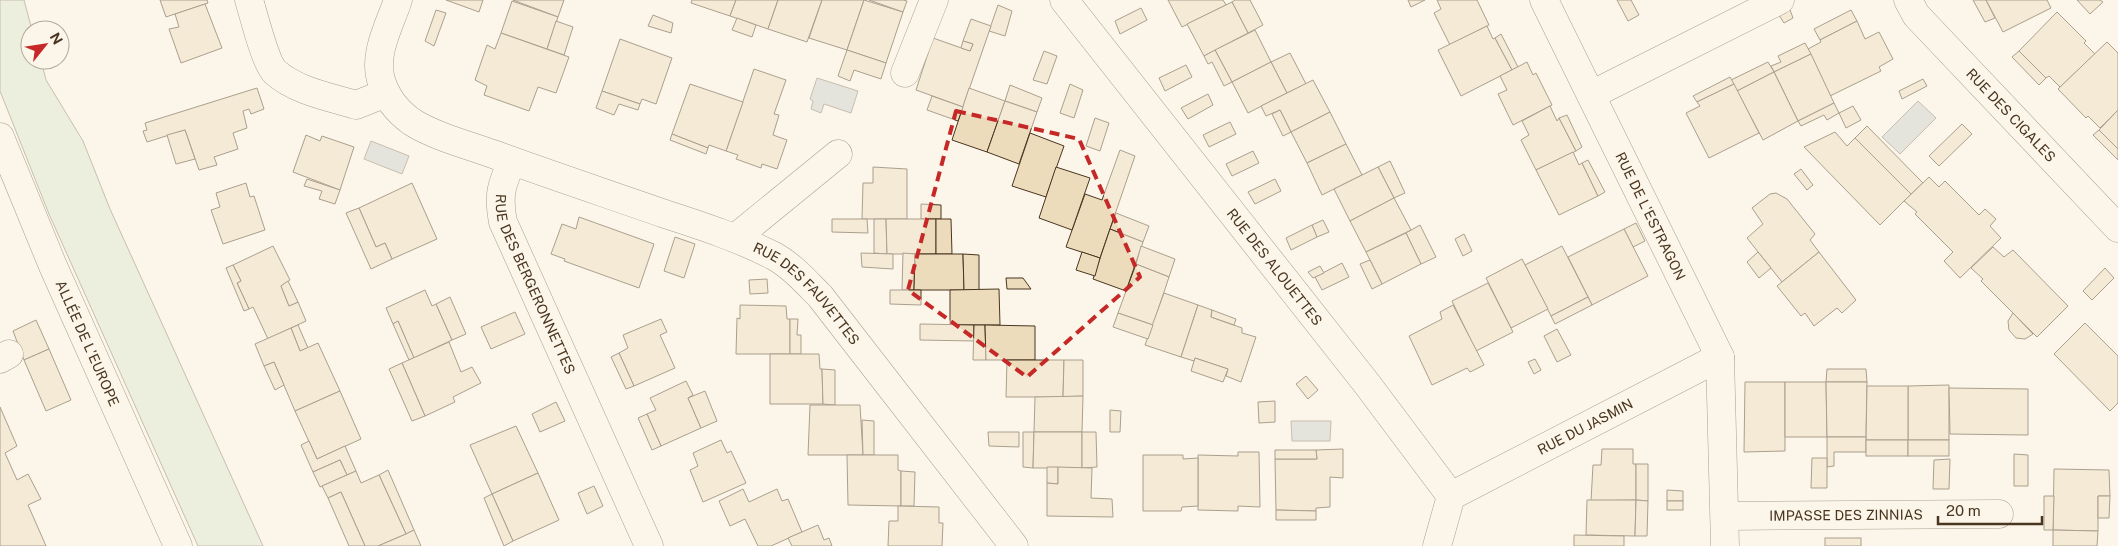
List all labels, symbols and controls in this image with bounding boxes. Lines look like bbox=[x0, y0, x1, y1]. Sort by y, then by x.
north arrow bbox=[20, 20, 70, 70]
text: N bbox=[47, 30, 66, 47]
street label: RUE DES CIGALES bbox=[1963, 65, 2059, 165]
street label: RUE DE L'ESTRAGON bbox=[1612, 149, 1689, 283]
street label: RUE DES BERGERONNETTES bbox=[493, 194, 578, 377]
street label: RUE DES ALOUETTES bbox=[1224, 205, 1326, 328]
street label: RUE DES FAUVETTES bbox=[751, 239, 863, 348]
street label: ALLÉE DE L'EUROPE bbox=[52, 278, 123, 409]
street label: RUE DU JASMIN bbox=[1535, 395, 1635, 458]
scale bar bbox=[1938, 494, 2042, 526]
text: 20 m bbox=[1946, 502, 1981, 519]
street label: IMPASSE DES ZINNIAS bbox=[1769, 507, 1923, 524]

